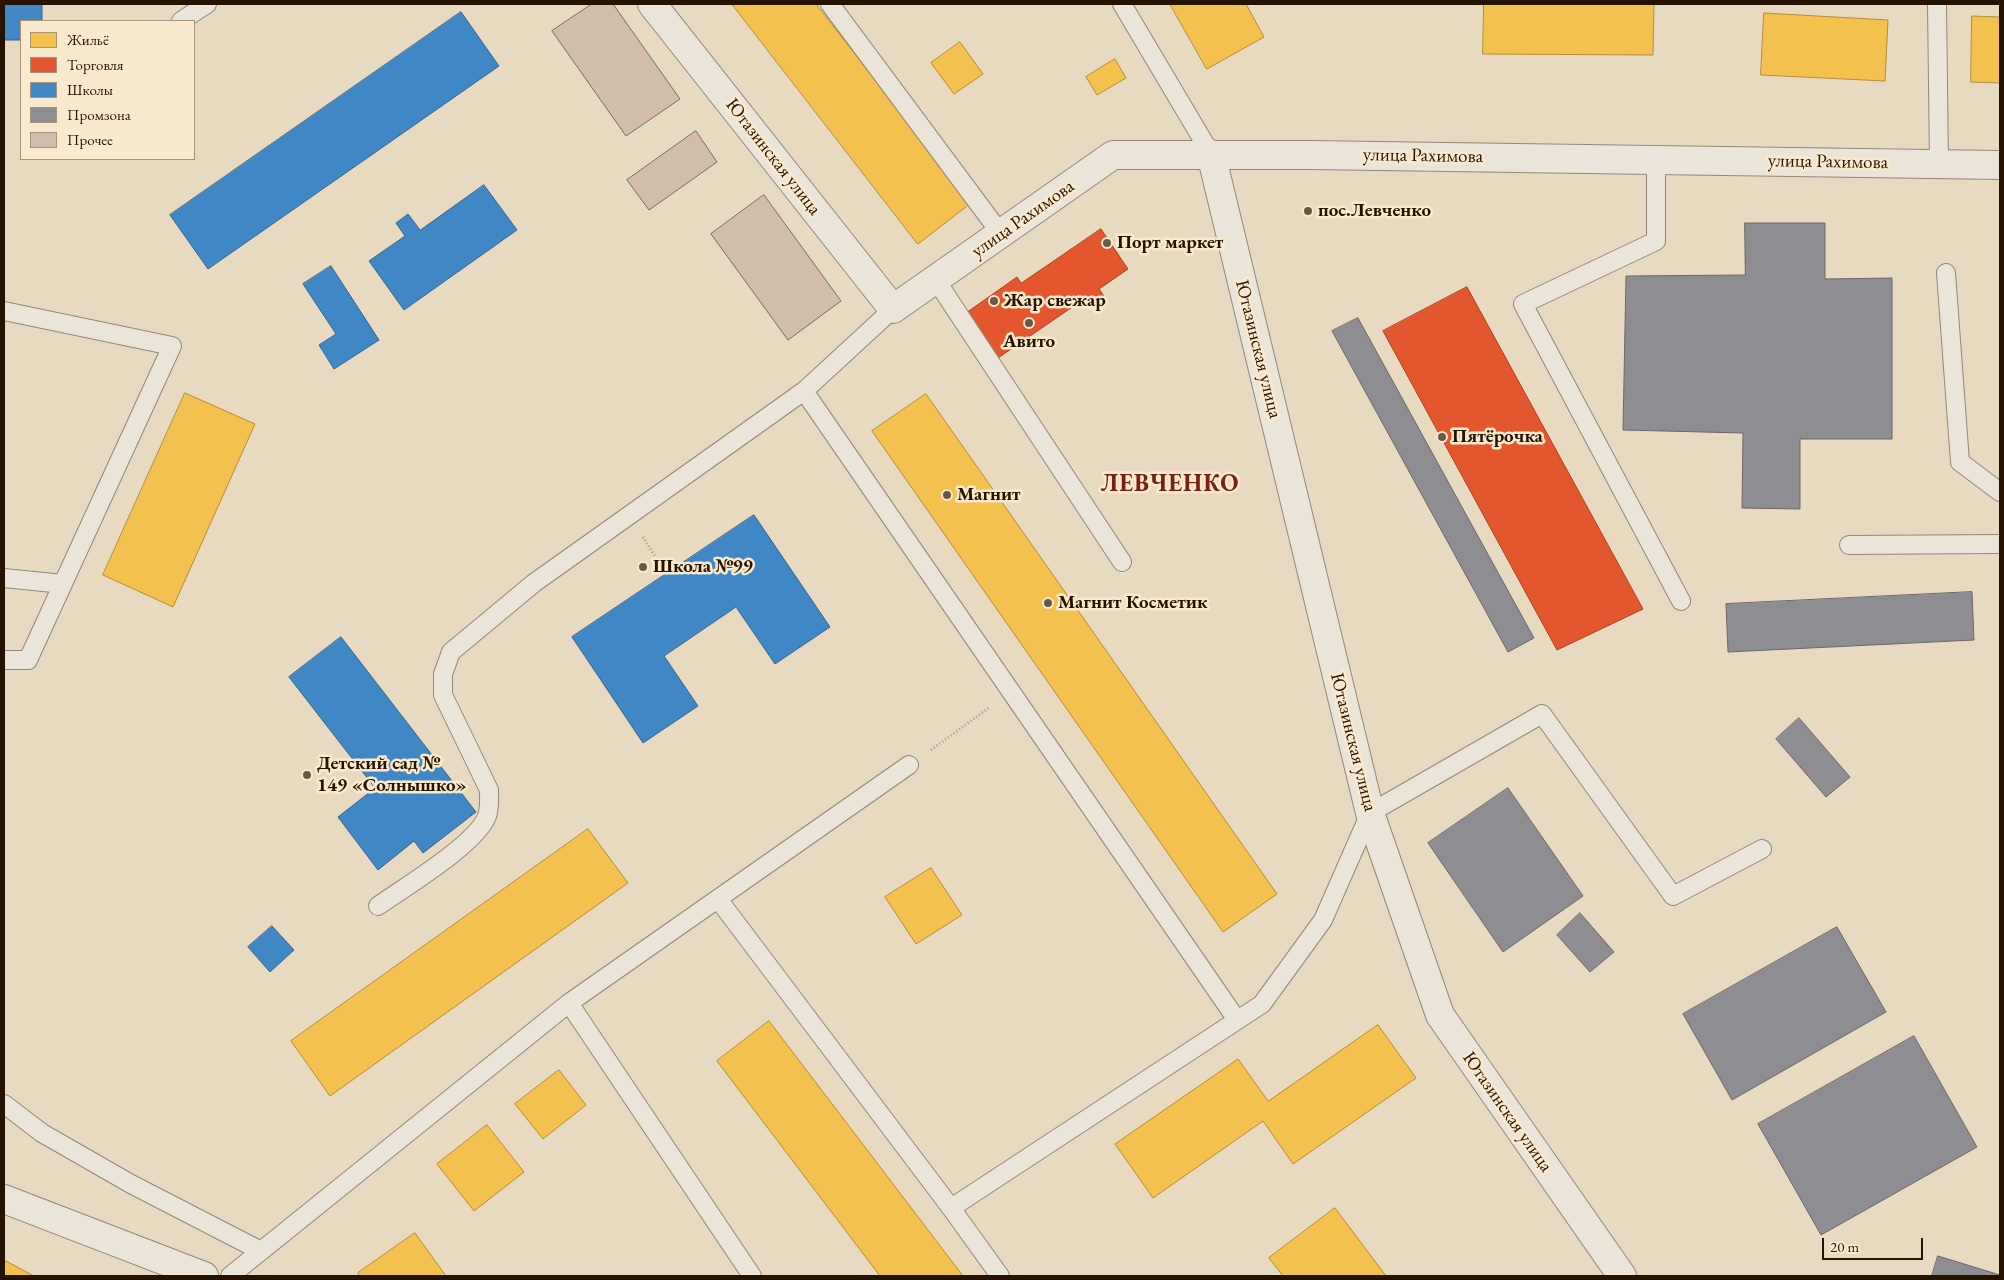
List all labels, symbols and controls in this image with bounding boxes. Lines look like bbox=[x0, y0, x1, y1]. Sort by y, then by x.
legend bbox=[20, 20, 195, 160]
text: Жильё bbox=[67, 30, 109, 49]
text: Торговля bbox=[67, 55, 123, 74]
text: Школы bbox=[67, 80, 113, 99]
street label: Ютазинская улица bbox=[720, 94, 826, 220]
text: Промзона bbox=[67, 105, 131, 124]
text: Прочее bbox=[67, 130, 113, 149]
street label: улица Рахимова bbox=[1363, 144, 1483, 168]
street label: улица Рахимова bbox=[1768, 150, 1888, 174]
street label: улица Рахимова bbox=[967, 175, 1079, 263]
place label: пос.Левченко bbox=[1318, 200, 1431, 222]
marker: пос.Левченко bbox=[1302, 205, 1314, 217]
place label: Порт маркет bbox=[1117, 232, 1223, 254]
marker: Порт маркет bbox=[1101, 237, 1113, 249]
street label: Ютазинская улица bbox=[1230, 277, 1286, 421]
place label: Жар свежар bbox=[1004, 290, 1106, 312]
marker: Жар свежар bbox=[988, 295, 1000, 307]
marker: Авито bbox=[1023, 317, 1035, 329]
place label: Авито bbox=[1003, 331, 1055, 353]
place label: Пятёрочка bbox=[1452, 426, 1543, 448]
marker: Пятёрочка bbox=[1436, 431, 1448, 443]
district label: ЛЕВЧЕНКО bbox=[1099, 470, 1241, 498]
place label: Магнит bbox=[957, 484, 1021, 506]
marker: Магнит bbox=[941, 489, 953, 501]
place label: Школа №99 bbox=[653, 556, 753, 578]
marker: Школа №99 bbox=[637, 561, 649, 573]
place label: Магнит Косметик bbox=[1058, 592, 1207, 614]
marker: Магнит Косметик bbox=[1042, 597, 1054, 609]
street label: Ютазинская улица bbox=[1325, 670, 1381, 814]
place label: Детский сад № 149 «Солнышко» bbox=[317, 753, 467, 797]
marker: Детский сад № 149 «Солнышко» bbox=[301, 769, 313, 781]
street label: Ютазинская улица bbox=[1457, 1047, 1557, 1177]
scale bar bbox=[1824, 1228, 1925, 1260]
text: 20 m bbox=[1830, 1237, 1859, 1256]

